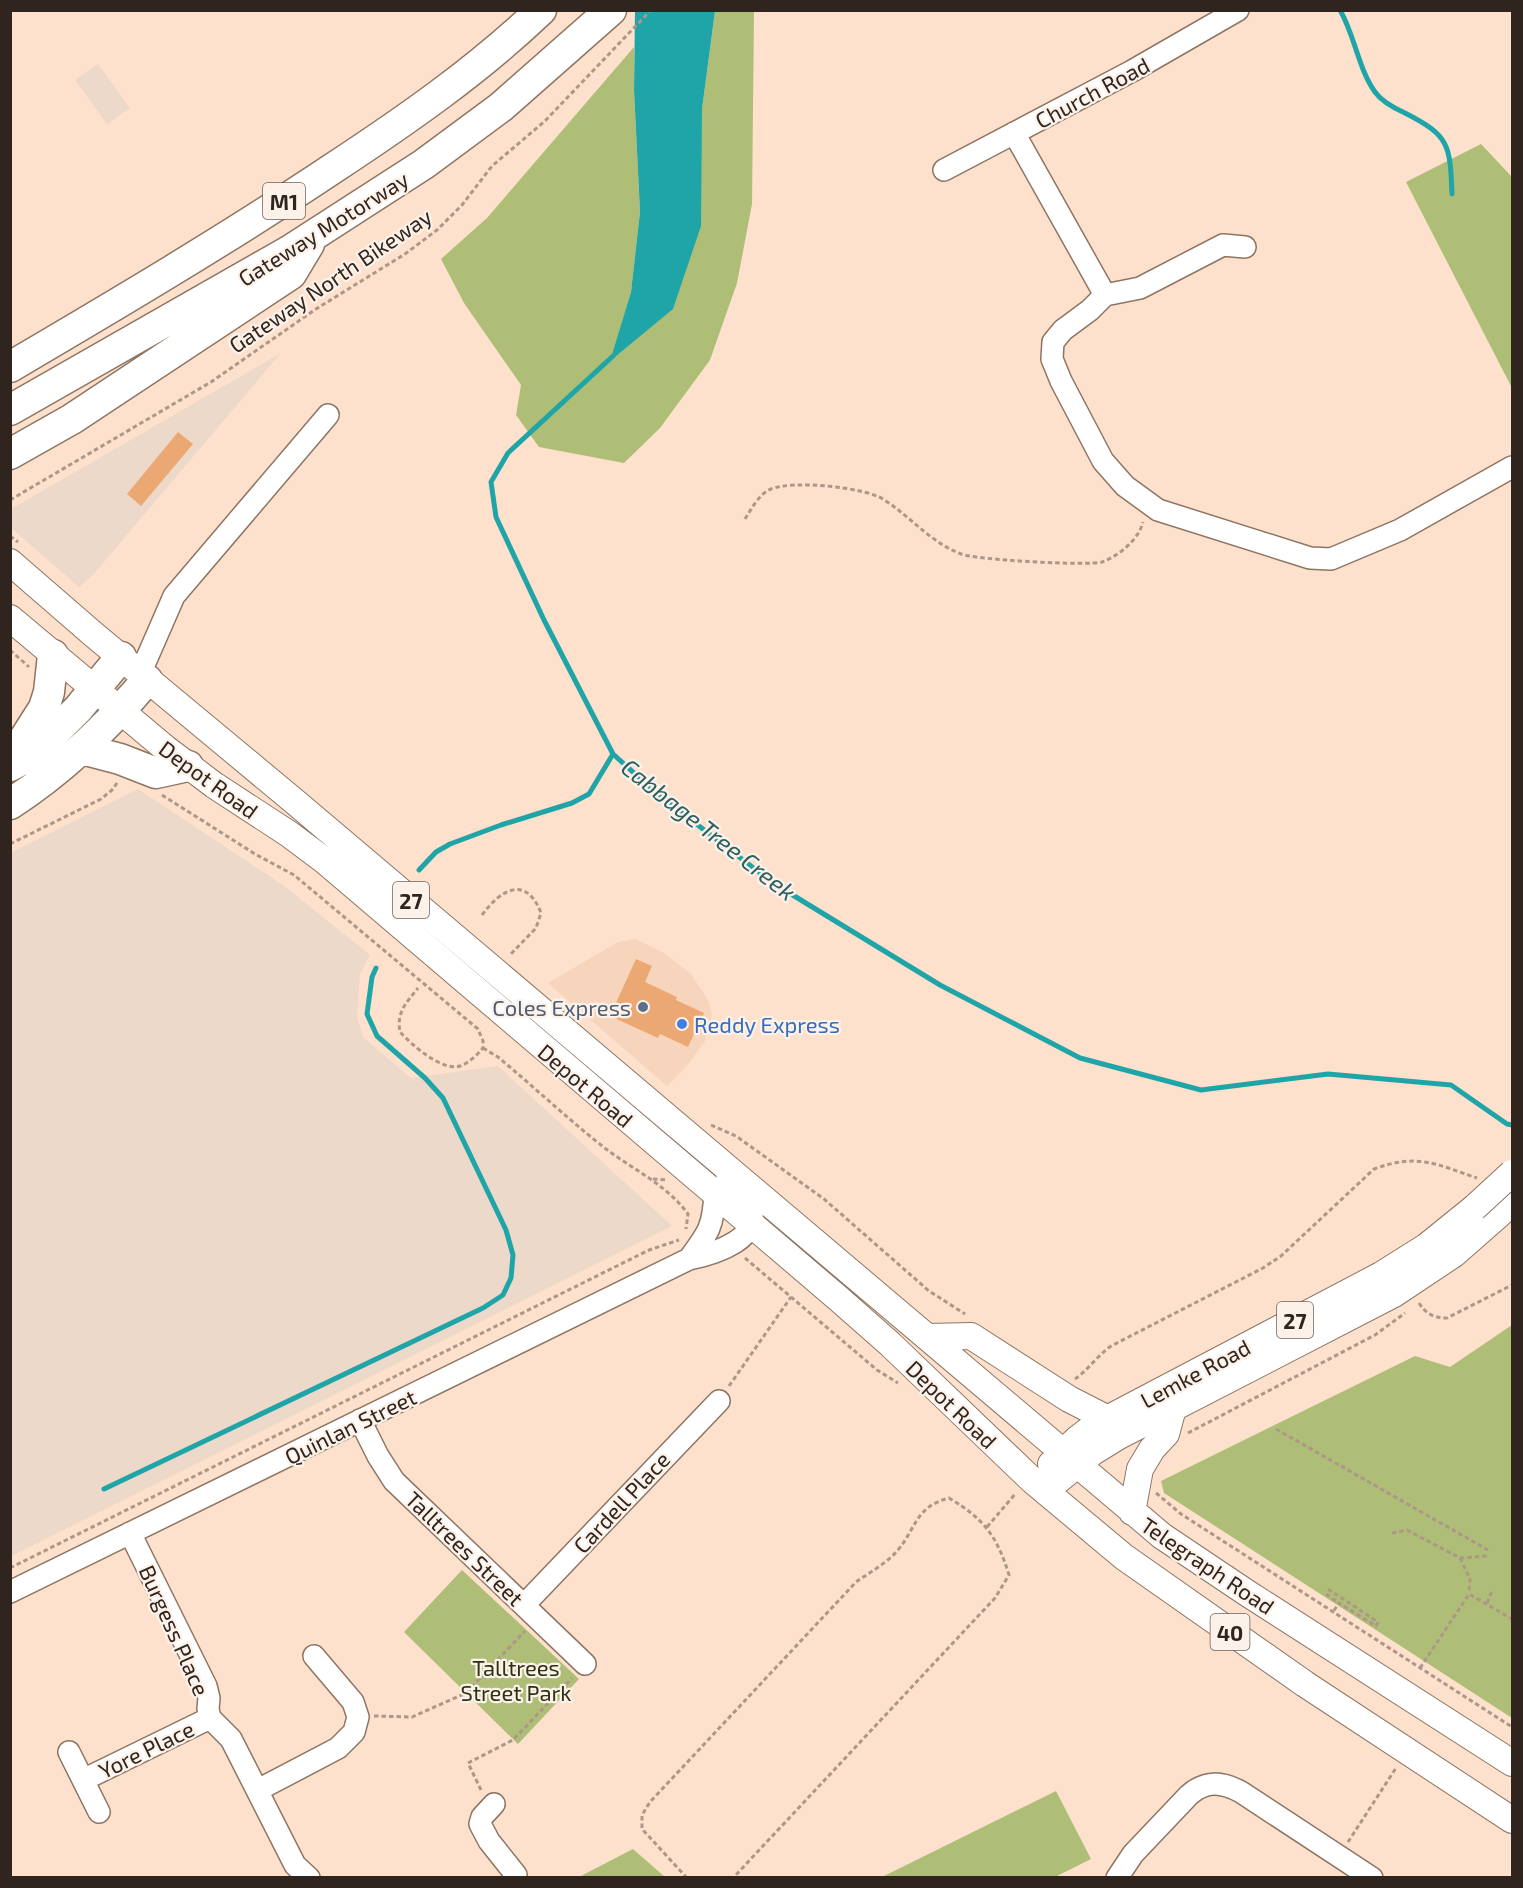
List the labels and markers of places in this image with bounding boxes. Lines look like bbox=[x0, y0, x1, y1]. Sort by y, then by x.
place label: Coles Express bbox=[492, 994, 631, 1020]
marker: Coles Express bbox=[636, 1000, 650, 1014]
place label: Reddy Express bbox=[694, 1011, 840, 1037]
marker: Reddy Express bbox=[675, 1017, 689, 1031]

